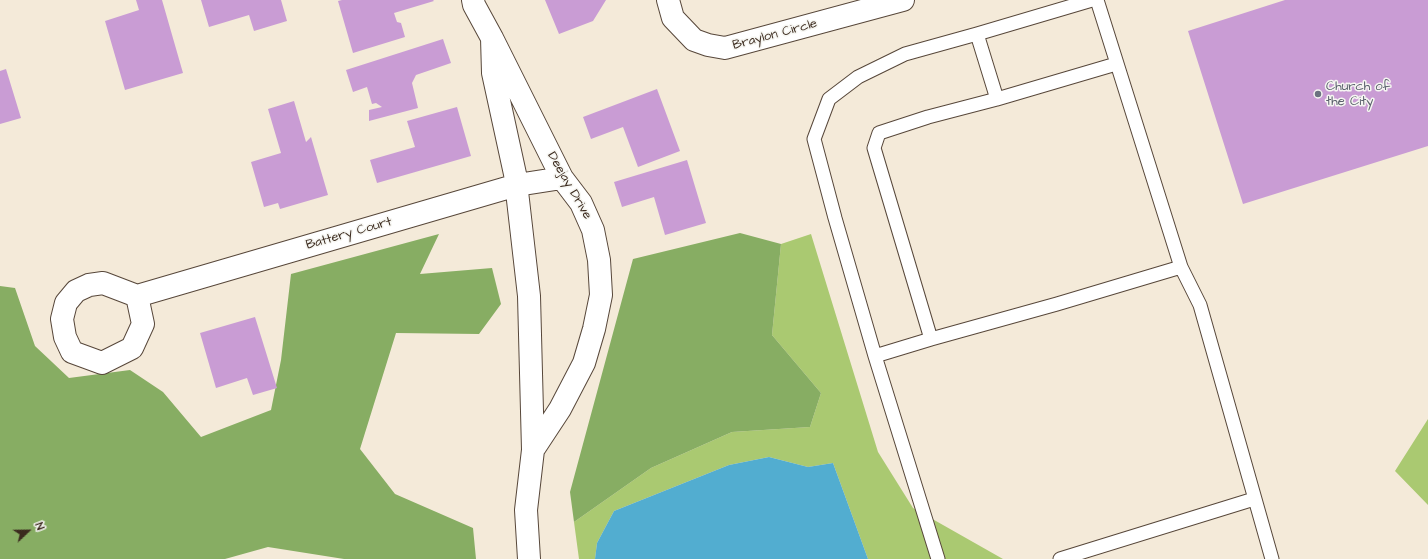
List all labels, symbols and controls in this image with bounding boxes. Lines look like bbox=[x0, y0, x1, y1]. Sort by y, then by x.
street label: Braylon Circle bbox=[731, 16, 819, 54]
place label: Church of the City bbox=[1326, 79, 1390, 110]
marker: Church of the City bbox=[1313, 89, 1323, 99]
street label: Deejay Drive bbox=[543, 150, 595, 222]
street label: Battery Court bbox=[304, 214, 394, 254]
north arrow bbox=[8, 511, 48, 551]
text: N bbox=[31, 520, 48, 532]

